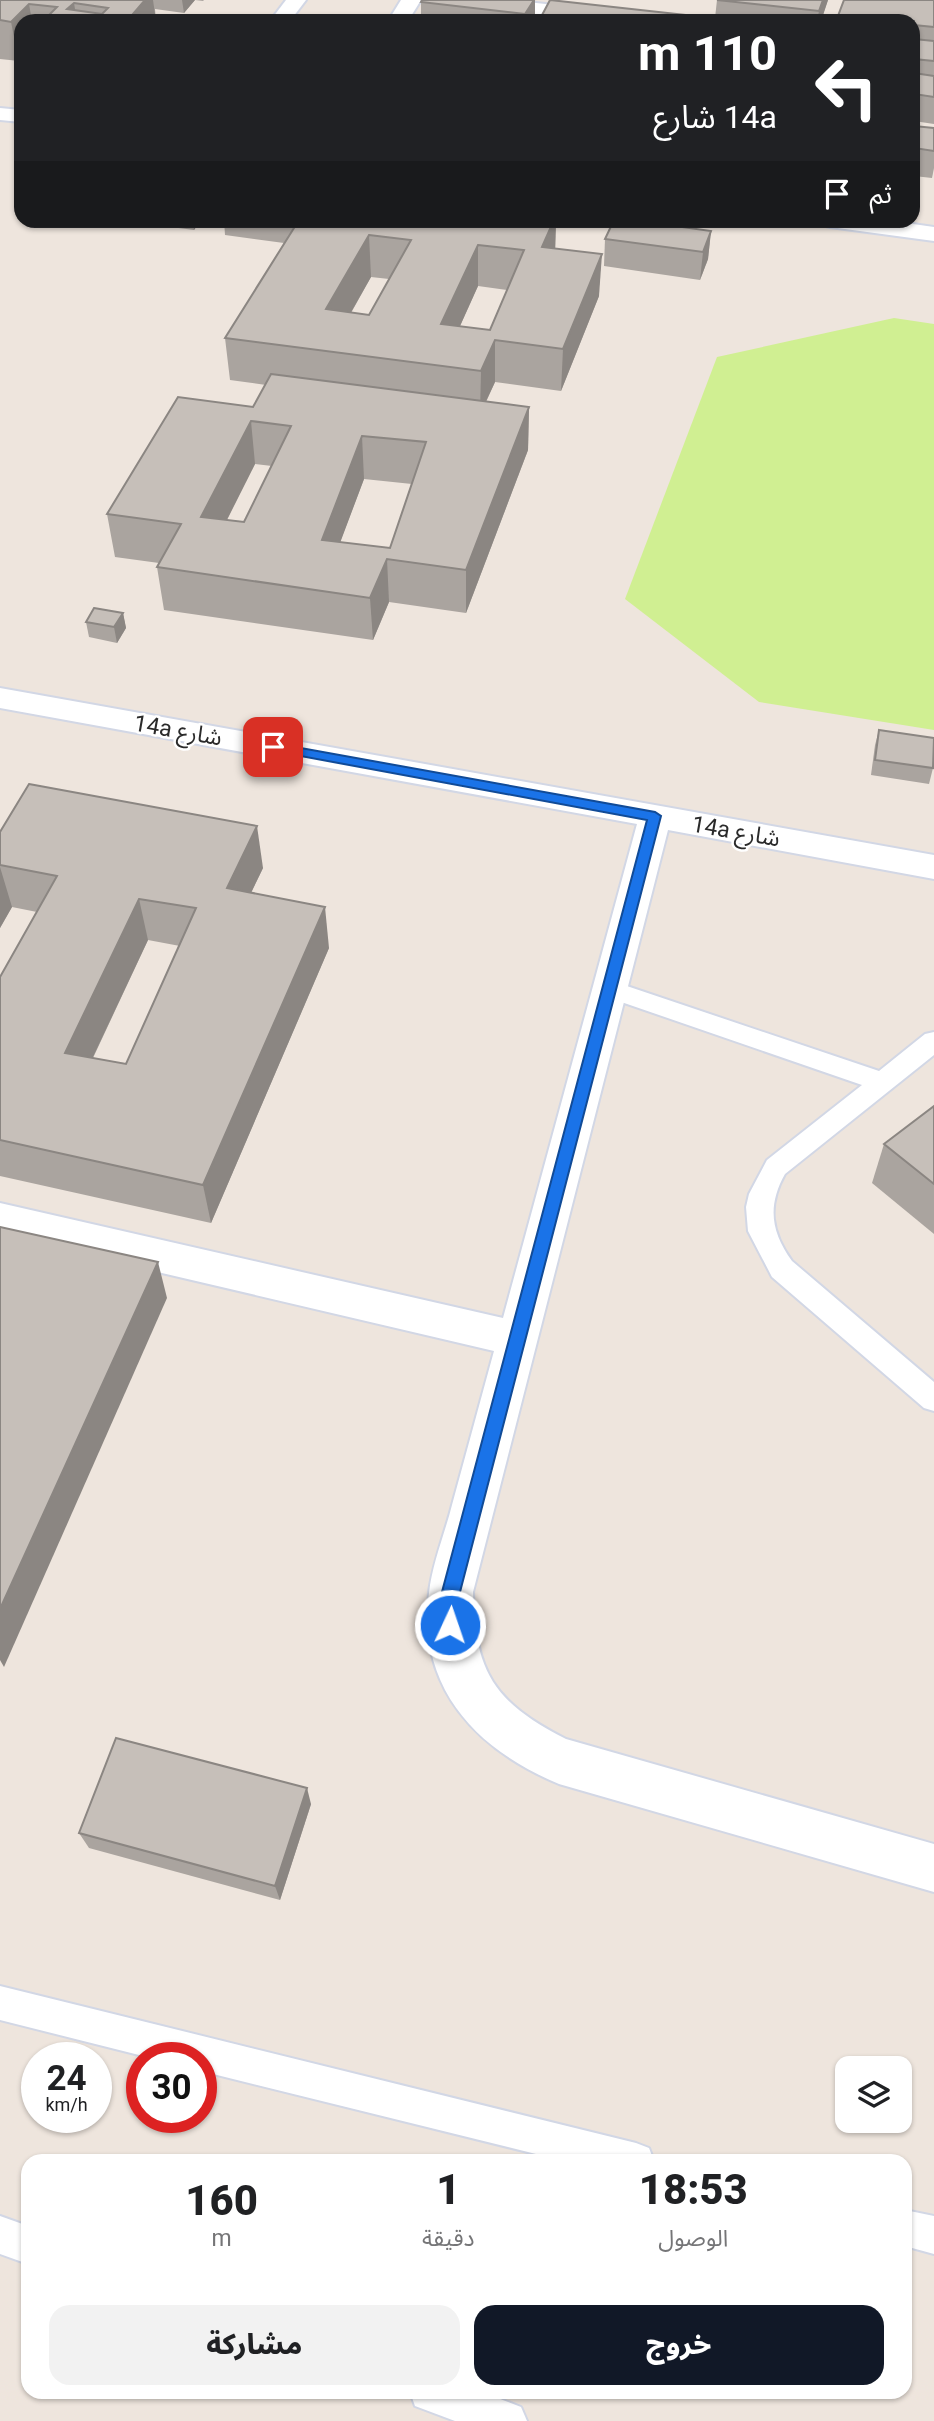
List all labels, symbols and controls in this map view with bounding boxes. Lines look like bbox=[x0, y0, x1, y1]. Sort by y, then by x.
text: 110 m bbox=[638, 25, 777, 82]
icon: left bbox=[801, 42, 892, 133]
text: 14a شارع bbox=[653, 98, 777, 136]
icon: arrive bbox=[818, 175, 856, 213]
text: ثم bbox=[870, 179, 892, 209]
street label: 14a شارع bbox=[131, 709, 224, 754]
pin bbox=[243, 717, 303, 777]
icon: arrive bbox=[254, 728, 292, 766]
street label: 14a شارع bbox=[689, 810, 782, 855]
position arrow bbox=[413, 1588, 487, 1662]
speed limit sign: 30 bbox=[126, 2042, 217, 2133]
map controls bbox=[835, 2056, 912, 2133]
button: layers bbox=[835, 2056, 912, 2133]
text: 24 bbox=[46, 2058, 87, 2099]
text: km/h bbox=[45, 2094, 88, 2115]
text: 1 bbox=[436, 2165, 460, 2214]
text: 18:53 bbox=[639, 2165, 748, 2214]
text: 160 bbox=[185, 2176, 258, 2225]
text: m bbox=[211, 2225, 232, 2252]
text: دقيقة bbox=[422, 2225, 474, 2252]
text: الوصول bbox=[658, 2225, 728, 2252]
button: مشاركة bbox=[49, 2305, 460, 2385]
button: خروج bbox=[474, 2305, 884, 2385]

